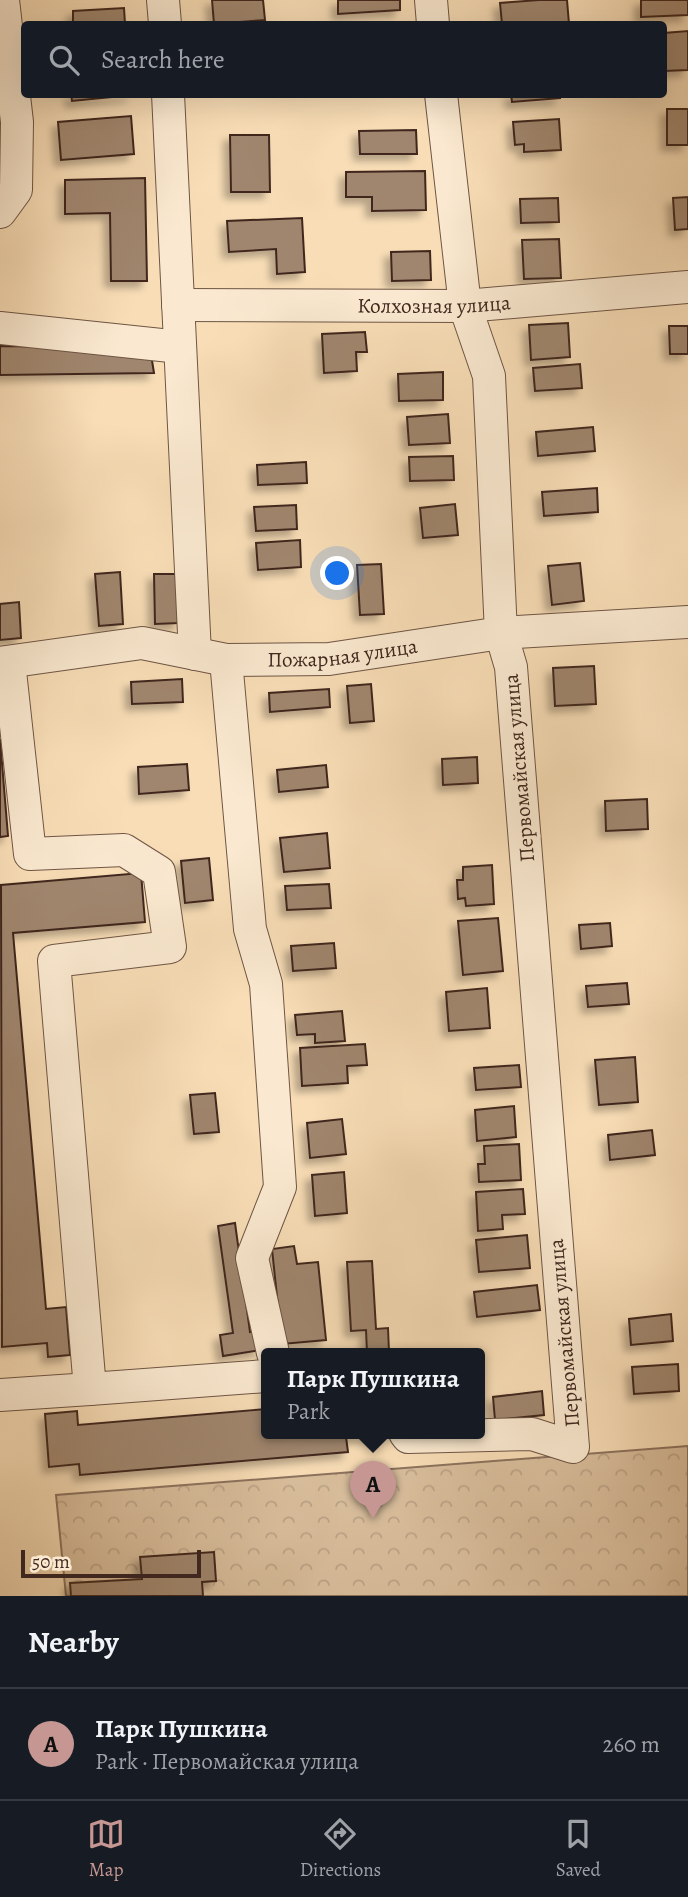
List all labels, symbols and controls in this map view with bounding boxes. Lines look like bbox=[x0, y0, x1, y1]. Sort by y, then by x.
search box bbox=[21, 21, 667, 98]
icon: search bbox=[45, 41, 83, 79]
text: Search here bbox=[101, 42, 225, 77]
street label: Колхозная улица bbox=[357, 288, 512, 320]
your location bbox=[320, 556, 354, 590]
street label: Пожарная улица bbox=[267, 632, 420, 674]
street label: Первомайская улица bbox=[497, 672, 541, 863]
street label: Первомайская улица bbox=[542, 1237, 586, 1428]
popup bbox=[261, 1348, 485, 1439]
text: Парк Пушкина bbox=[287, 1361, 459, 1396]
text: Park bbox=[287, 1396, 330, 1427]
pin: A bbox=[350, 1461, 396, 1519]
scale bar bbox=[21, 1547, 201, 1579]
text: 50 m bbox=[32, 1549, 70, 1575]
text: Nearby bbox=[28, 1622, 119, 1662]
text: Парк Пушкина bbox=[95, 1711, 268, 1746]
text: A bbox=[44, 1729, 58, 1760]
text: 260 m bbox=[602, 1729, 660, 1760]
text: Park · Первомайская улица bbox=[95, 1746, 359, 1777]
tab: Map bbox=[87, 1815, 125, 1883]
tab: Directions bbox=[300, 1815, 381, 1883]
tab: Saved bbox=[556, 1815, 601, 1883]

